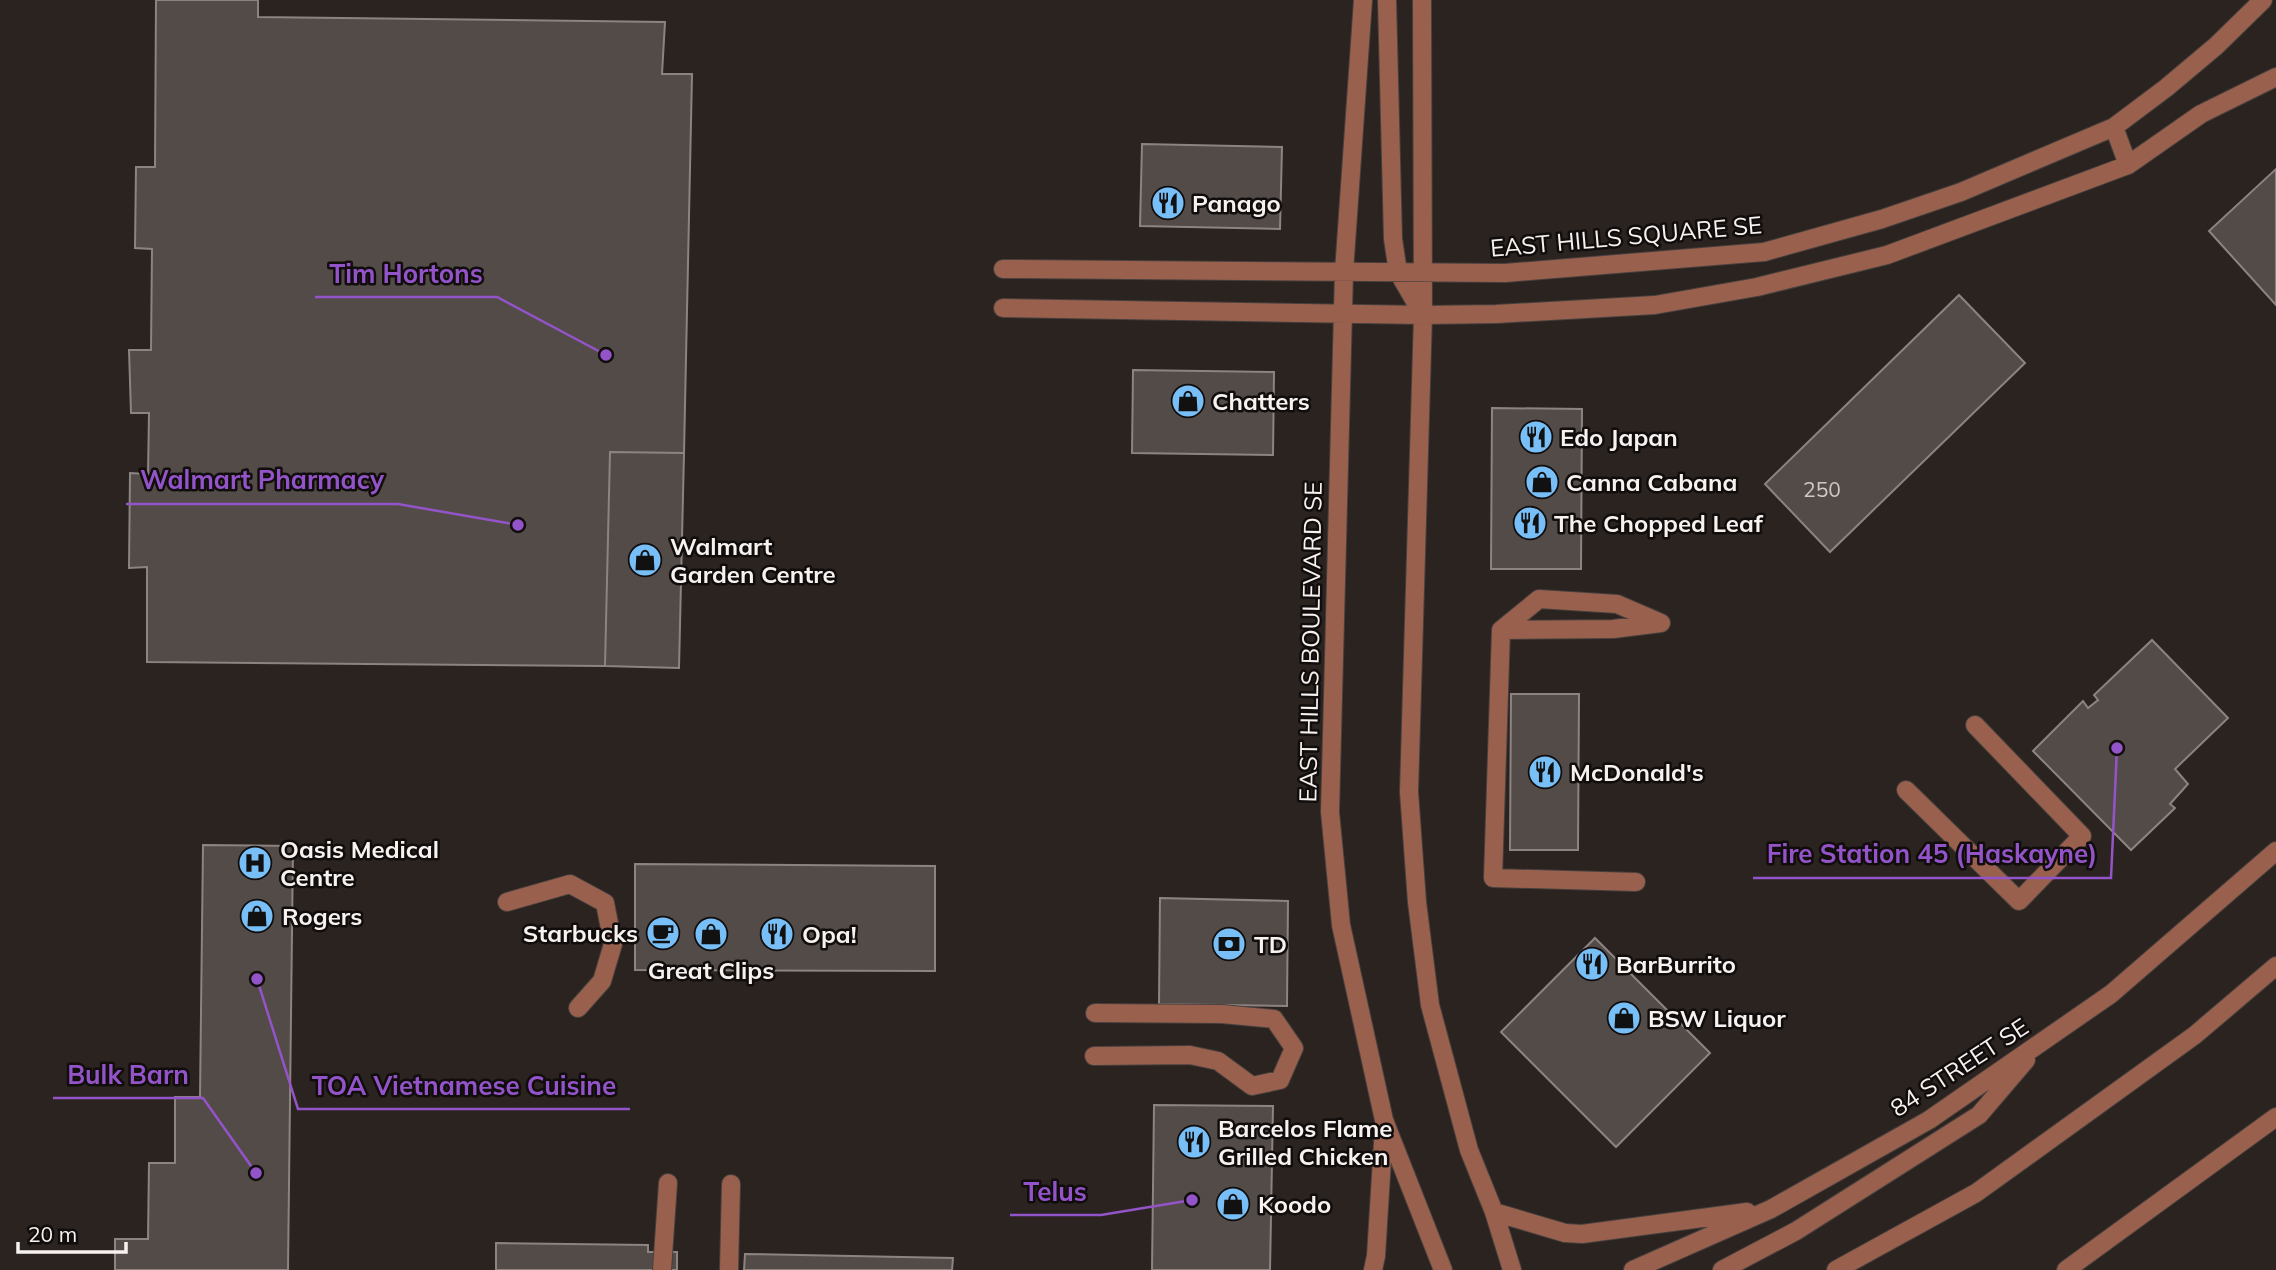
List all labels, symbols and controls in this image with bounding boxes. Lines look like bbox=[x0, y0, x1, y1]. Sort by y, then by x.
restaurant icon: Panago bbox=[1149, 184, 1187, 222]
place label: Panago bbox=[1192, 188, 1281, 218]
street label: EAST HILLS SQUARE SE bbox=[1489, 209, 1763, 263]
callout: Tim Hortons bbox=[315, 250, 497, 297]
text: Tim Hortons bbox=[329, 257, 483, 290]
shop icon: Chatters bbox=[1169, 382, 1207, 420]
place label: Chatters bbox=[1212, 386, 1310, 416]
restaurant icon: Edo Japan bbox=[1517, 418, 1555, 456]
place label: Edo Japan bbox=[1560, 422, 1678, 452]
callout: Walmart Pharmacy bbox=[126, 457, 398, 504]
text: Walmart Pharmacy bbox=[140, 463, 385, 496]
shop icon: Canna Cabana bbox=[1523, 463, 1561, 501]
place label: Canna Cabana bbox=[1566, 467, 1737, 497]
house number: 250 bbox=[1803, 476, 1841, 502]
street label: EAST HILLS BOULEVARD SE bbox=[1292, 482, 1328, 802]
restaurant icon: The Chopped Leaf bbox=[1511, 504, 1549, 542]
place label: The Chopped Leaf bbox=[1554, 508, 1764, 538]
place label: Walmart Garden Centre bbox=[670, 531, 836, 589]
shop icon: Walmart Garden Centre bbox=[626, 541, 664, 579]
restaurant icon: McDonald's bbox=[1526, 753, 1564, 791]
place label: McDonald's bbox=[1570, 757, 1704, 787]
callout: Fire Station 45 (Haskayne) bbox=[1753, 831, 2111, 878]
place label: Oasis Medical Centre bbox=[280, 834, 439, 892]
text: Fire Station 45 (Haskayne) bbox=[1767, 837, 2097, 870]
hospital icon: Oasis Medical Centre bbox=[236, 844, 274, 882]
shop icon: Rogers bbox=[238, 897, 276, 935]
place label: Rogers bbox=[282, 901, 362, 931]
cafe icon: Starbucks bbox=[644, 914, 682, 952]
shop icon: Great Clips bbox=[692, 915, 730, 953]
restaurant icon: Opa! bbox=[758, 915, 796, 953]
place label: Starbucks bbox=[523, 918, 638, 948]
place label: Opa! bbox=[802, 919, 857, 949]
bank icon: TD bbox=[1210, 925, 1248, 963]
place label: TD bbox=[1254, 929, 1287, 959]
restaurant icon: BarBurrito bbox=[1573, 945, 1611, 983]
place label: BarBurrito bbox=[1616, 949, 1736, 979]
place label: Great Clips bbox=[648, 955, 774, 985]
shop icon: BSW Liquor bbox=[1605, 999, 1643, 1037]
place label: BSW Liquor bbox=[1648, 1003, 1786, 1033]
street label: 84 STREET SE bbox=[1884, 1011, 2034, 1123]
callout: Bulk Barn bbox=[53, 1051, 203, 1098]
text: Bulk Barn bbox=[67, 1058, 189, 1091]
callout: TOA Vietnamese Cuisine bbox=[298, 1062, 630, 1109]
text: TOA Vietnamese Cuisine bbox=[312, 1069, 616, 1102]
place label: Barcelos Flame Grilled Chicken bbox=[1218, 1113, 1392, 1171]
restaurant icon: Barcelos Flame Grilled Chicken bbox=[1175, 1123, 1213, 1161]
callout: Telus bbox=[1010, 1168, 1101, 1215]
text: Telus bbox=[1023, 1175, 1087, 1208]
shop icon: Koodo bbox=[1214, 1185, 1252, 1223]
place label: Koodo bbox=[1258, 1189, 1331, 1219]
scale bar bbox=[18, 1210, 126, 1254]
text: 20 m bbox=[28, 1221, 77, 1247]

